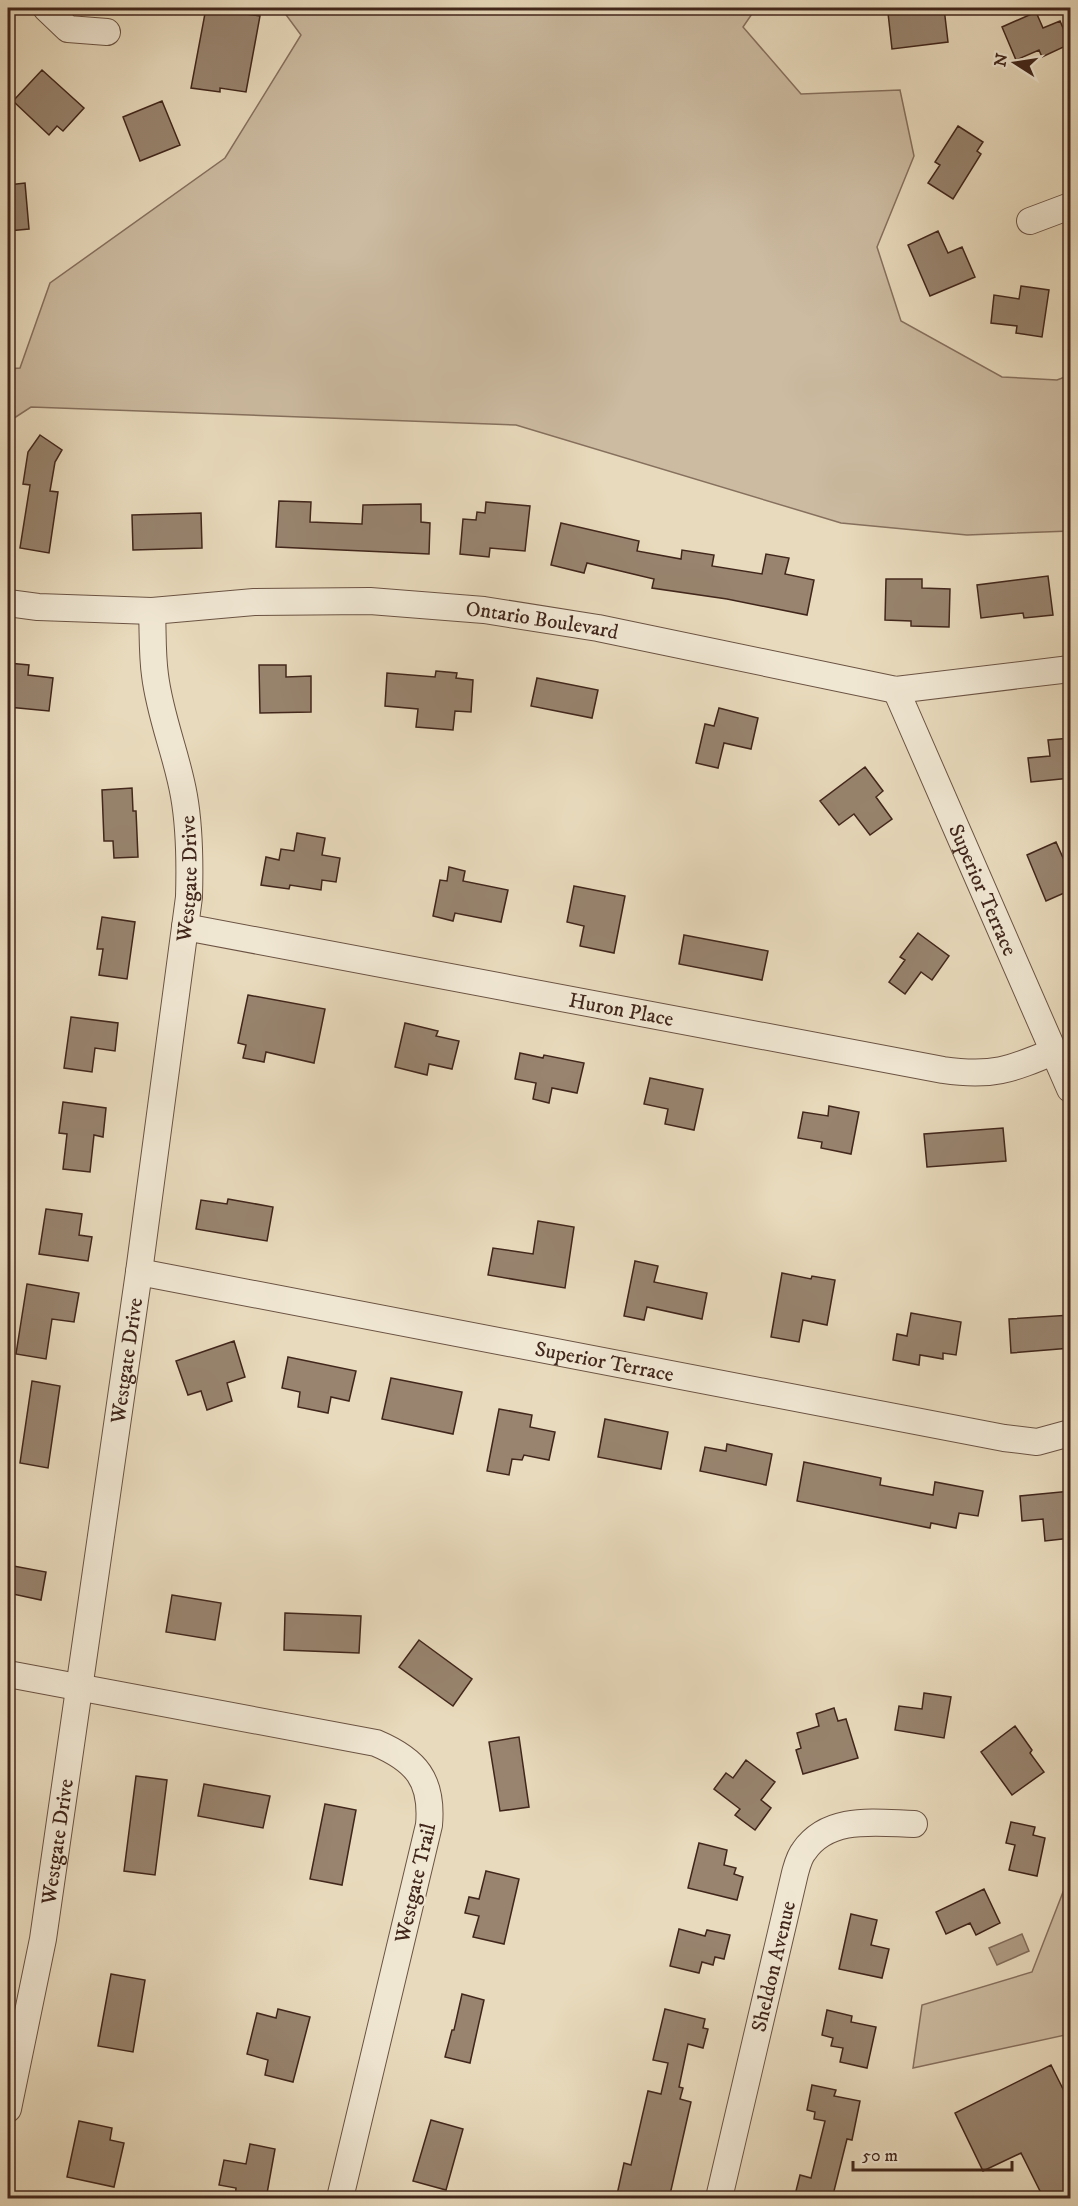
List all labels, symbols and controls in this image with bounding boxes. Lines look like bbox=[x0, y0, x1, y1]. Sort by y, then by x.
north arrow bbox=[985, 33, 1045, 93]
text: N bbox=[990, 52, 1012, 69]
street label: Ontario Boulevard bbox=[465, 597, 621, 646]
street label: Westgate Drive bbox=[171, 814, 204, 945]
street label: Superior Terrace bbox=[942, 820, 1022, 960]
street label: Huron Place bbox=[567, 988, 676, 1033]
street label: Westgate Drive bbox=[105, 1296, 149, 1426]
street label: Superior Terrace bbox=[533, 1336, 676, 1388]
street label: Westgate Drive bbox=[36, 1777, 80, 1907]
street label: Westgate Trail bbox=[389, 1820, 443, 1947]
street label: Sheldon Avenue bbox=[746, 1898, 802, 2035]
scale bar bbox=[853, 2134, 1012, 2172]
text: 50 m bbox=[862, 2145, 898, 2167]

